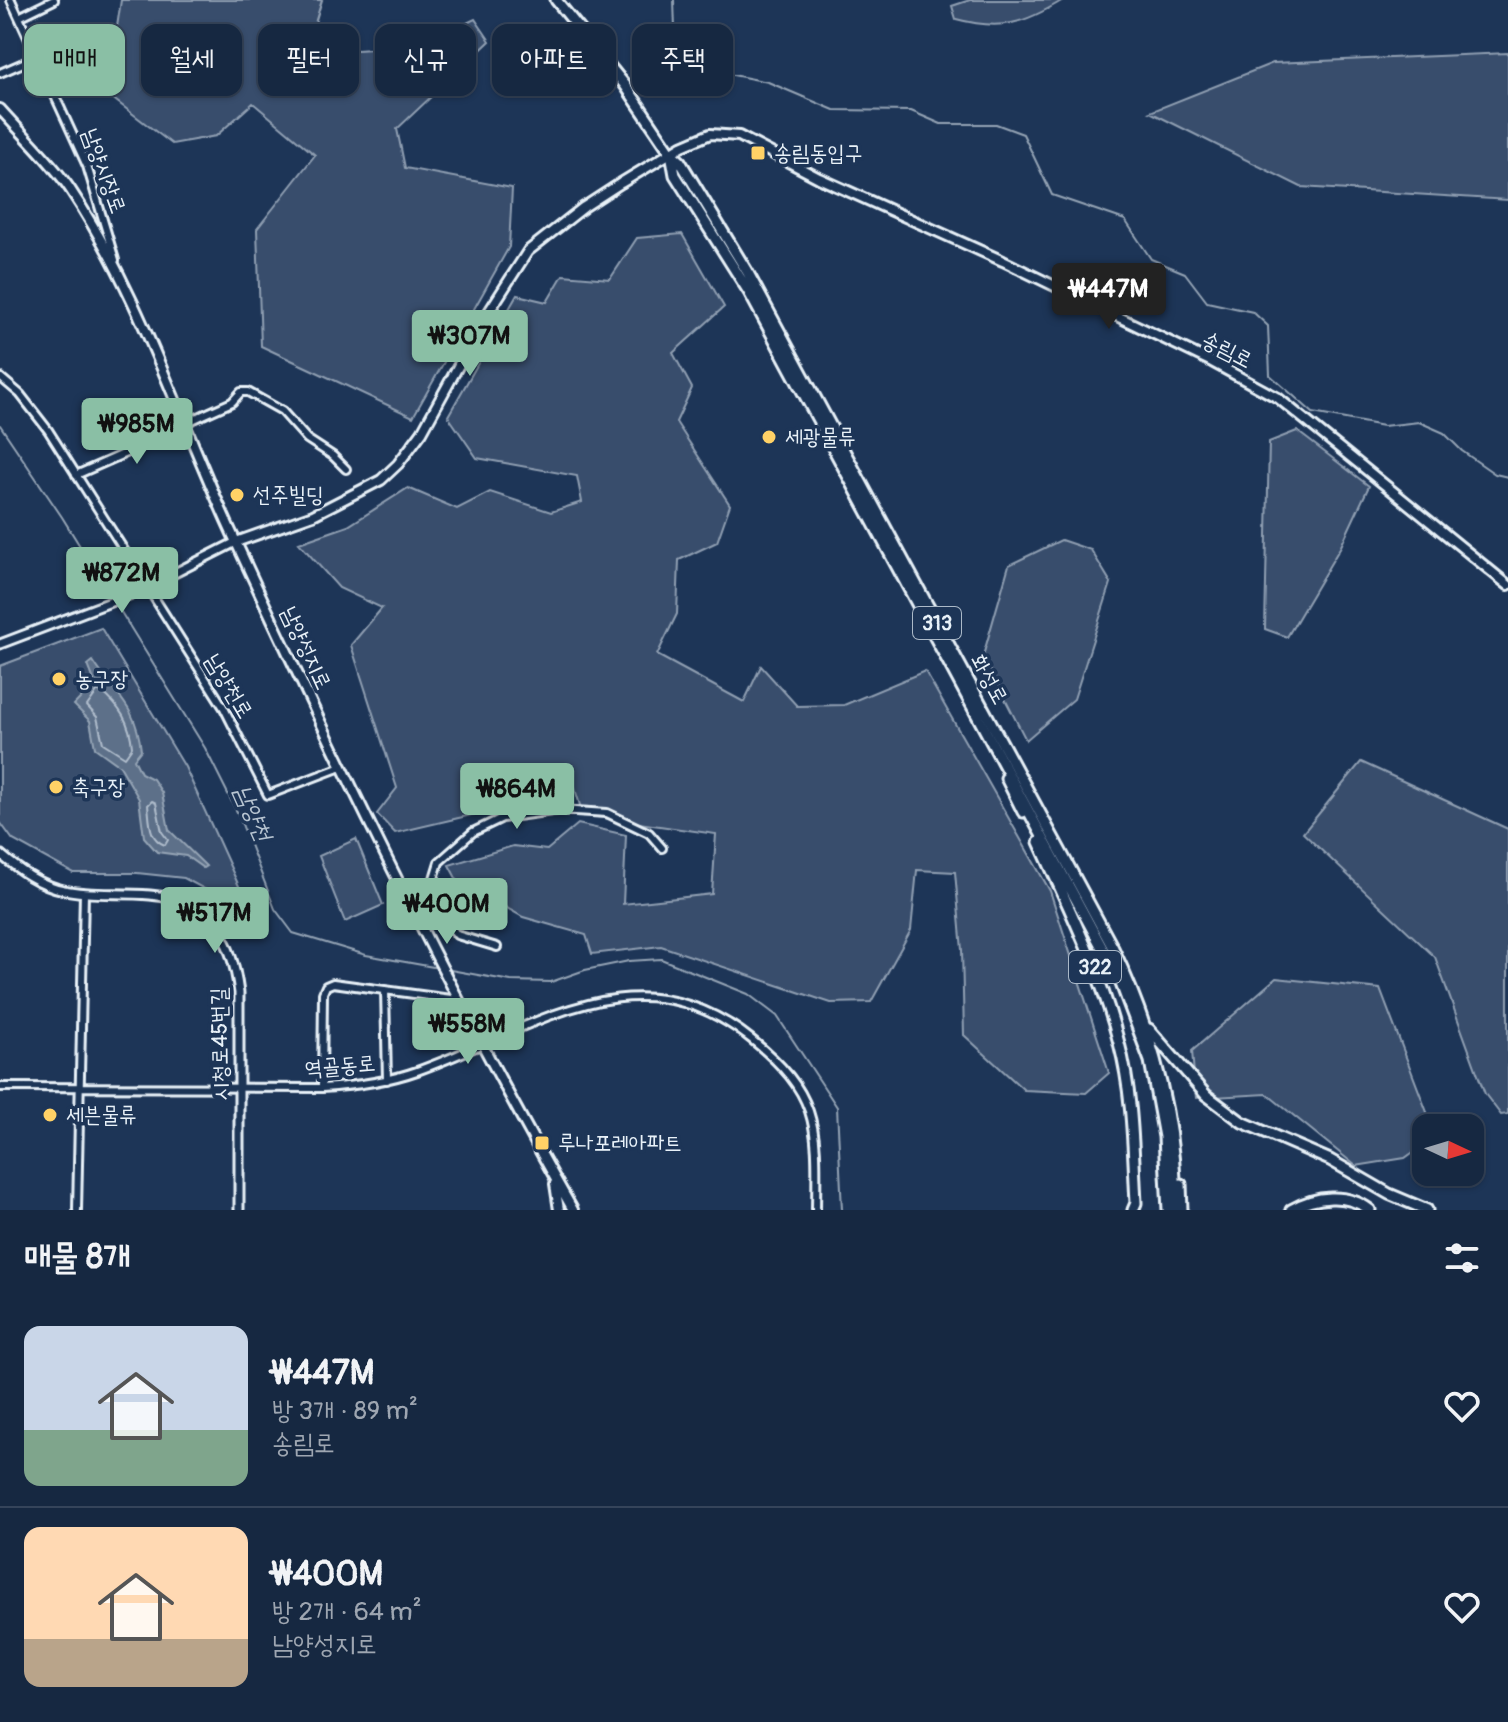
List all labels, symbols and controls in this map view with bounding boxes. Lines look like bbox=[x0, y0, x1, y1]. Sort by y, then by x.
chip: 매매 bbox=[24, 24, 125, 96]
chip: 월세 bbox=[141, 24, 242, 96]
chip: 필터 bbox=[258, 24, 359, 96]
chip: 신규 bbox=[375, 24, 476, 96]
chip: 아파트 bbox=[492, 24, 616, 96]
chip: 주택 bbox=[632, 24, 733, 96]
street label: 남양시장로 bbox=[76, 125, 132, 217]
place label: 송림동입구 bbox=[774, 139, 863, 167]
marker: 송림동입구 bbox=[749, 144, 767, 162]
pin: ₩447M bbox=[1053, 263, 1165, 331]
text: ₩447M bbox=[1070, 273, 1148, 305]
pin: ₩307M bbox=[414, 310, 526, 378]
text: ₩307M bbox=[430, 320, 510, 352]
street label: 송림로 bbox=[1197, 325, 1257, 375]
pin: ₩985M bbox=[81, 398, 193, 466]
text: ₩985M bbox=[100, 408, 174, 440]
place label: 세광물류 bbox=[785, 423, 856, 451]
marker: 세광물류 bbox=[760, 428, 778, 446]
place label: 선주빌딩 bbox=[253, 481, 324, 509]
marker: 선주빌딩 bbox=[228, 486, 246, 504]
pin: ₩872M bbox=[66, 547, 178, 615]
text: ₩872M bbox=[84, 557, 160, 589]
street label: 남양성지로 bbox=[275, 602, 337, 694]
road number: 313 bbox=[913, 607, 961, 639]
street label: 남양천로 bbox=[199, 648, 259, 724]
street label: 화성로 bbox=[964, 649, 1014, 709]
place label: 농구장 bbox=[75, 665, 128, 693]
marker: 농구장 bbox=[50, 670, 68, 688]
pin: ₩864M bbox=[461, 763, 573, 831]
place label: 축구장 bbox=[72, 773, 125, 801]
text: ₩864M bbox=[478, 773, 556, 805]
marker: 축구장 bbox=[47, 778, 65, 796]
water label: 남양천 bbox=[228, 781, 279, 848]
pin: ₩400M bbox=[391, 878, 503, 946]
pin: ₩517M bbox=[159, 887, 271, 955]
text: ₩400M bbox=[405, 888, 489, 920]
text: ₩517M bbox=[179, 897, 251, 929]
road number: 322 bbox=[1069, 951, 1121, 983]
street label: 시청로45번길 bbox=[205, 987, 235, 1101]
pin: ₩558M bbox=[412, 998, 524, 1066]
text: ₩558M bbox=[430, 1008, 506, 1040]
street label: 역골동로 bbox=[304, 1049, 376, 1083]
place label: 세븐물류 bbox=[66, 1101, 137, 1129]
marker: 세븐물류 bbox=[41, 1106, 59, 1124]
north arrow bbox=[1412, 1114, 1484, 1186]
map controls bbox=[1412, 1114, 1484, 1186]
place label: 루나포레아파트 bbox=[558, 1129, 682, 1157]
marker: 루나포레아파트 bbox=[533, 1134, 551, 1152]
text: 매물 8개 bbox=[24, 1236, 131, 1279]
icon: filters bbox=[1440, 1236, 1484, 1280]
text: ₩447M bbox=[272, 1352, 374, 1395]
icon: home bbox=[88, 1358, 184, 1454]
icon: heart bbox=[1440, 1384, 1484, 1428]
text: 방 3개 · 89 m² bbox=[272, 1395, 418, 1427]
text: 송림로 bbox=[272, 1428, 335, 1460]
text: ₩400M bbox=[272, 1553, 383, 1596]
icon: home bbox=[88, 1559, 184, 1655]
icon: heart bbox=[1440, 1585, 1484, 1629]
text: 방 2개 · 64 m² bbox=[272, 1596, 422, 1628]
text: 남양성지로 bbox=[272, 1629, 377, 1661]

